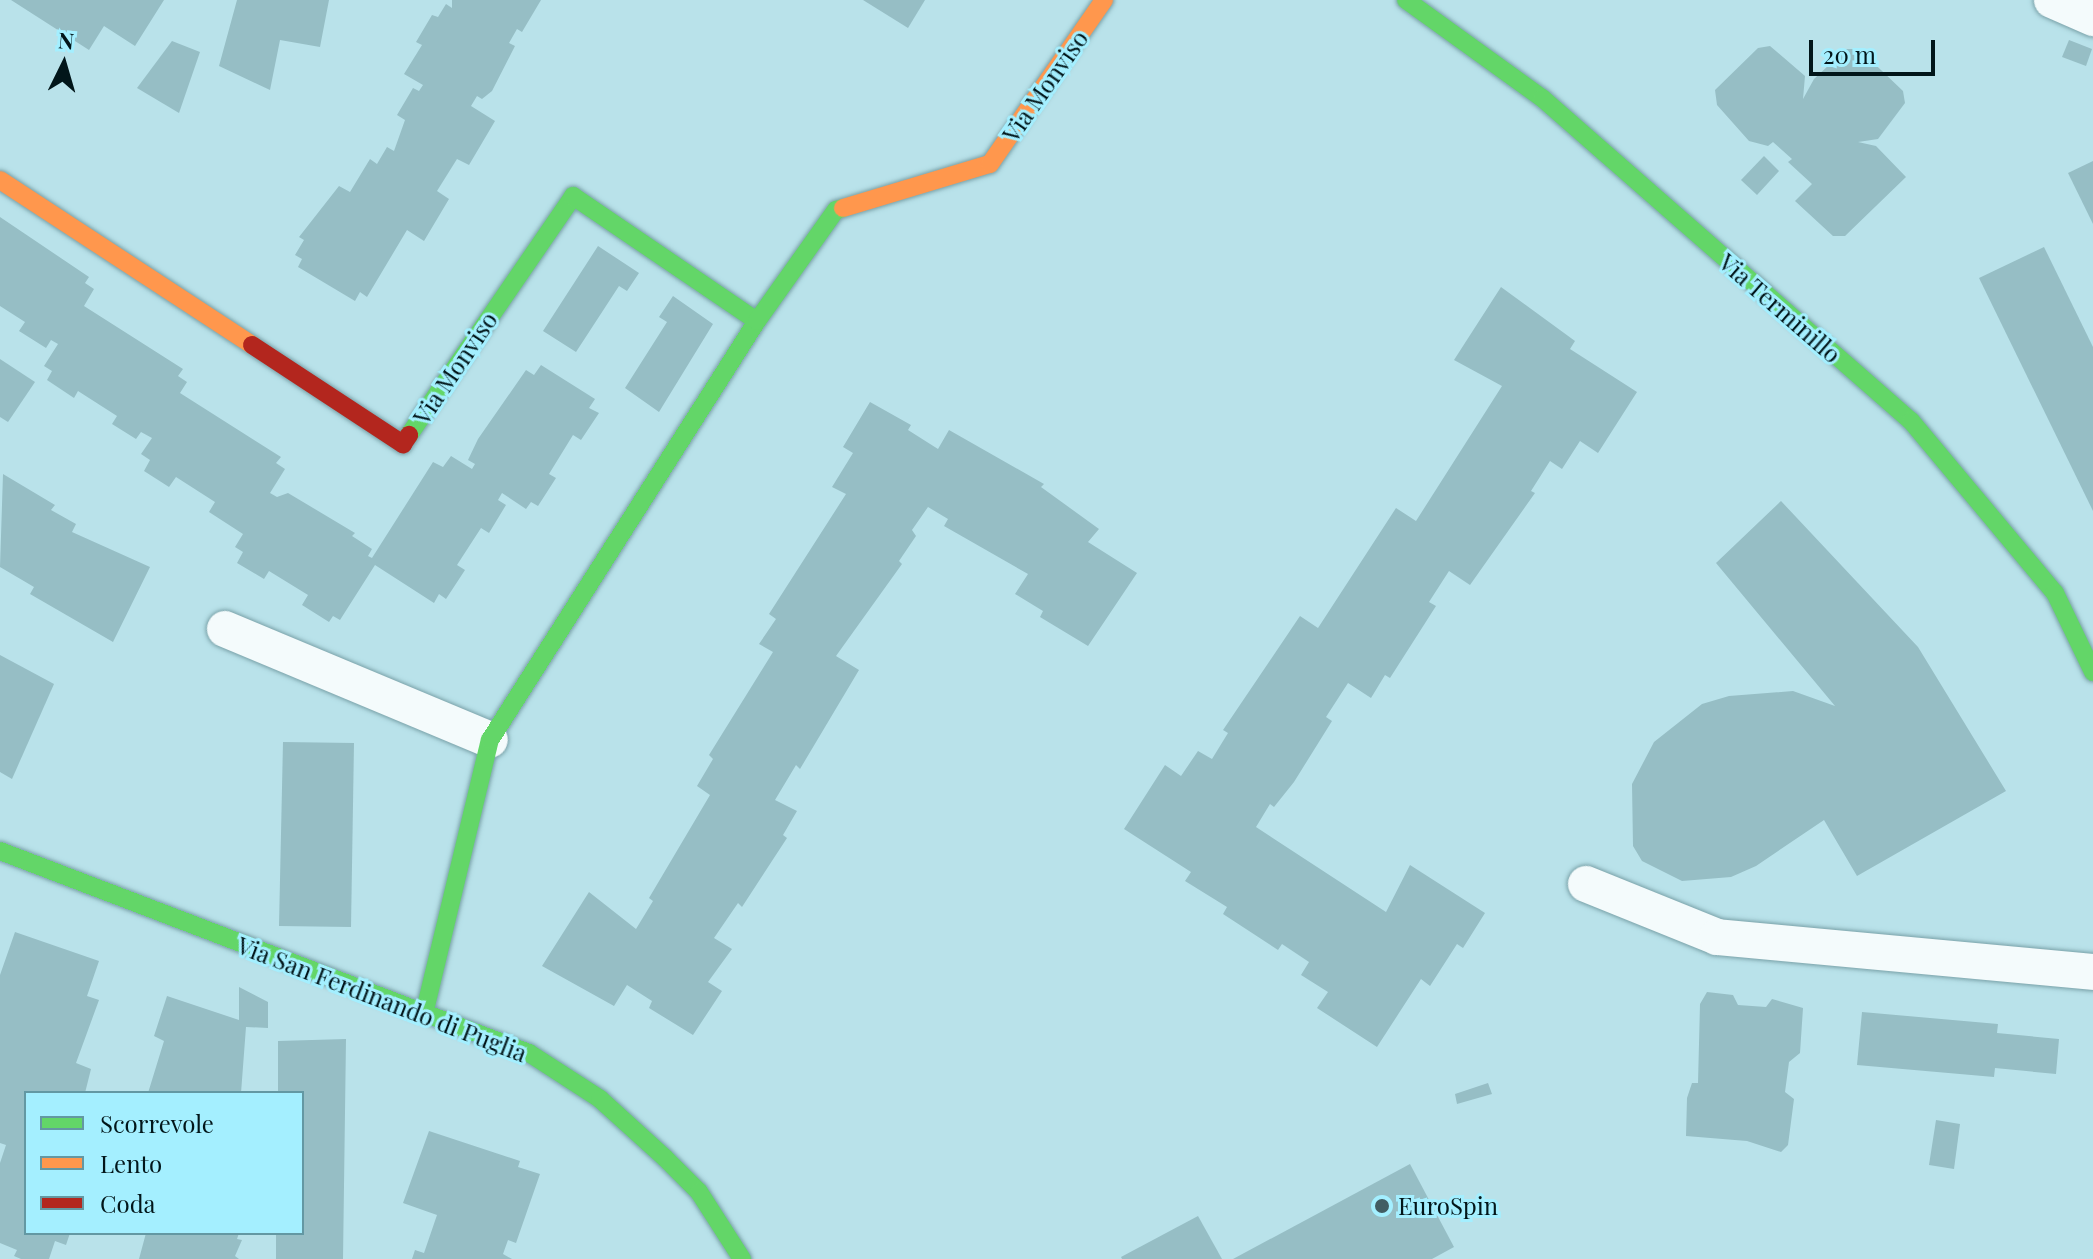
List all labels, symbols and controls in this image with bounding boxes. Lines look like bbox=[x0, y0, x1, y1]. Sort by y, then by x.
north arrow bbox=[24, 24, 104, 104]
text: N bbox=[57, 24, 75, 56]
scale bar bbox=[1813, 24, 1939, 74]
street label: Via Monviso bbox=[996, 25, 1094, 147]
text: 20 m bbox=[1823, 38, 1876, 70]
street label: Via Terminillo bbox=[1713, 247, 1847, 369]
street label: Via Monviso bbox=[407, 306, 503, 430]
street label: Via San Ferdinando di Puglia bbox=[233, 930, 531, 1068]
legend bbox=[24, 1091, 304, 1235]
text: Scorrevole bbox=[100, 1107, 214, 1139]
text: Lento bbox=[100, 1147, 162, 1179]
text: Coda bbox=[100, 1187, 156, 1219]
place label: EuroSpin bbox=[1398, 1192, 1498, 1220]
marker: EuroSpin bbox=[1373, 1197, 1391, 1215]

